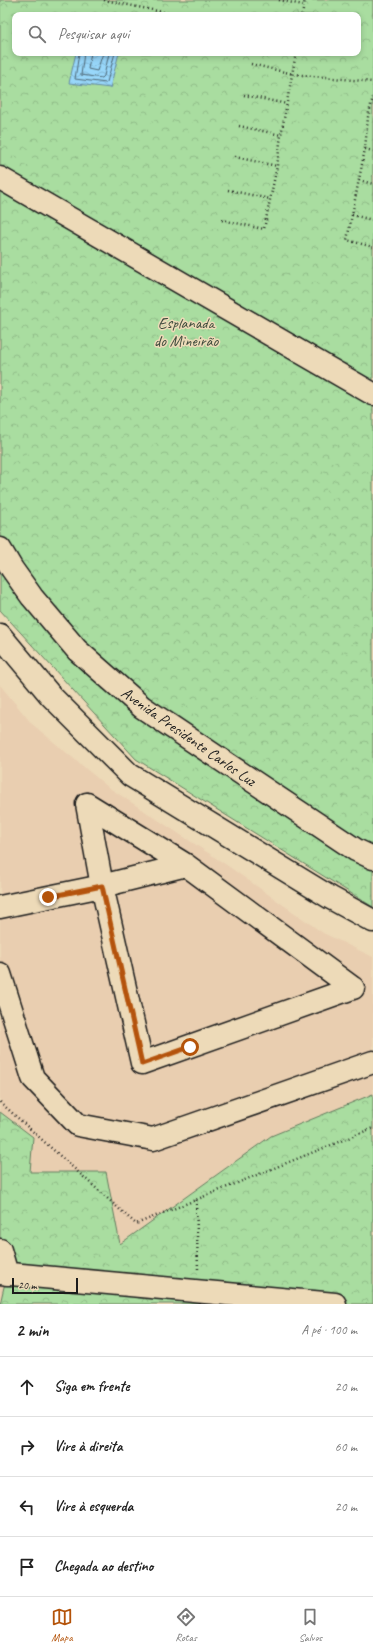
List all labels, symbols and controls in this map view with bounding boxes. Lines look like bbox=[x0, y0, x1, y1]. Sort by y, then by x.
search box bbox=[12, 12, 361, 56]
icon: search bbox=[26, 23, 48, 45]
text: Pesquisar aqui bbox=[58, 25, 129, 44]
park label: Esplanada do Mineirão bbox=[154, 313, 219, 351]
street label: Avenida Presidente Carlos Luz bbox=[117, 683, 260, 791]
route end bbox=[39, 888, 57, 906]
route start bbox=[181, 1038, 199, 1056]
scale bar bbox=[12, 1276, 78, 1295]
text: 20 m bbox=[18, 1278, 37, 1292]
text: 2 min bbox=[16, 1320, 49, 1341]
text: A pé · 100 m bbox=[301, 1322, 357, 1338]
icon: ahead bbox=[16, 1376, 38, 1398]
text: Siga em frente bbox=[54, 1377, 130, 1396]
text: 20 m bbox=[335, 1379, 357, 1395]
icon: right bbox=[16, 1436, 38, 1458]
text: Vire à direita bbox=[54, 1437, 123, 1456]
text: 60 m bbox=[335, 1439, 357, 1455]
icon: left bbox=[16, 1496, 38, 1518]
text: Vire à esquerda bbox=[54, 1497, 133, 1516]
text: 20 m bbox=[335, 1499, 357, 1515]
icon: arrive bbox=[16, 1556, 38, 1578]
text: Chegada ao destino bbox=[54, 1557, 153, 1576]
tab: Mapa bbox=[51, 1606, 73, 1644]
tab: Rotas bbox=[175, 1606, 197, 1644]
tab: Salvos bbox=[299, 1606, 322, 1644]

